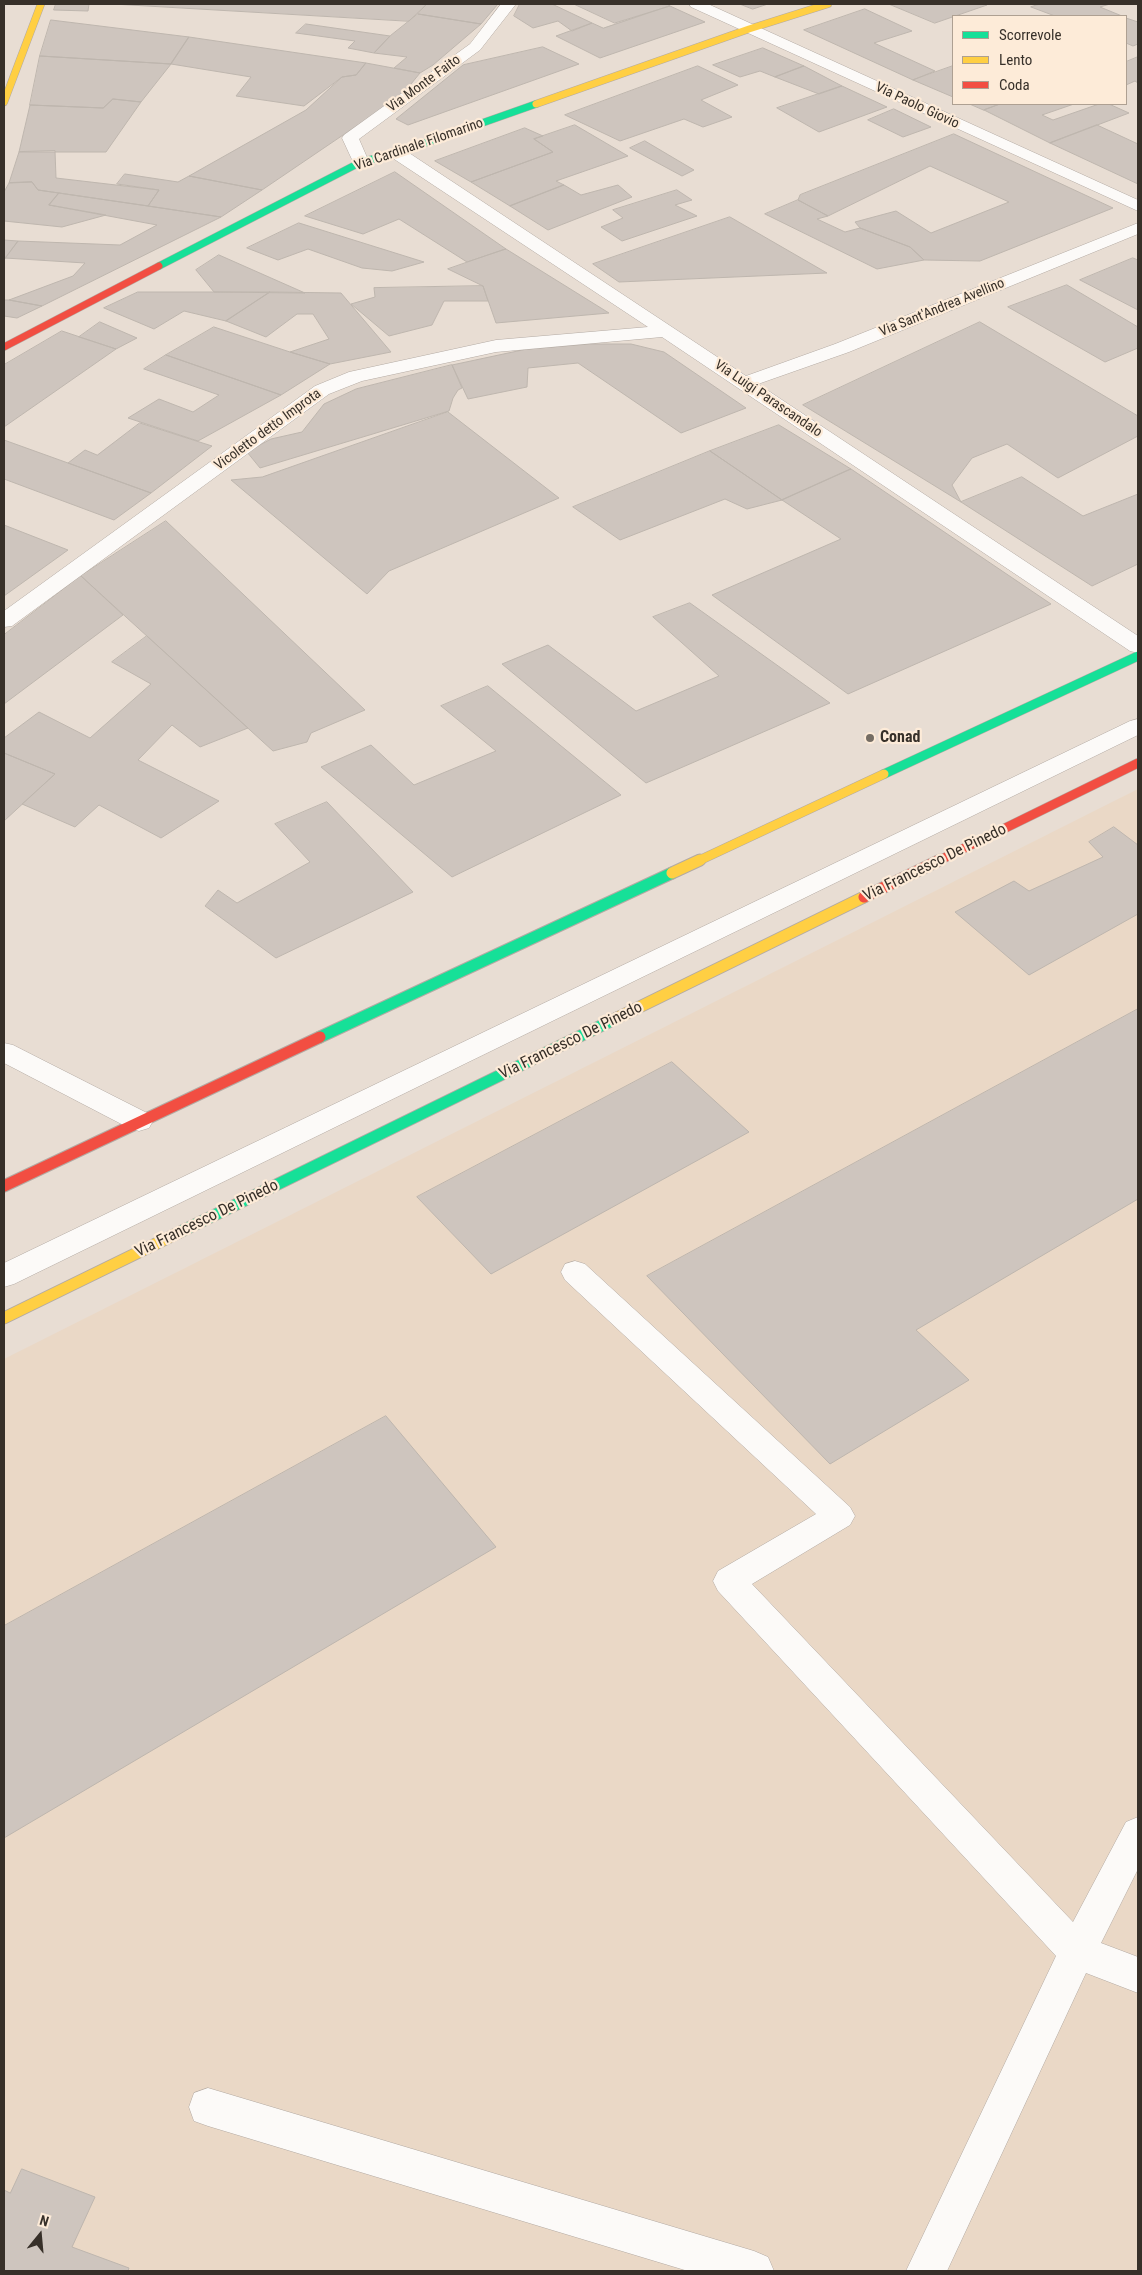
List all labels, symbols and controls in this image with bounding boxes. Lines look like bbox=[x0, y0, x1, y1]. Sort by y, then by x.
legend bbox=[952, 15, 1127, 105]
text: Scorrevole bbox=[999, 26, 1061, 44]
text: Lento bbox=[999, 51, 1032, 69]
street label: Via Monte Faito bbox=[384, 52, 464, 116]
text: Coda bbox=[999, 76, 1030, 94]
street label: Via Paolo Giovio bbox=[872, 79, 962, 133]
street label: Via Cardinale Filomarino bbox=[352, 115, 486, 175]
street label: Via Sant'Andrea Avellino bbox=[877, 275, 1007, 341]
street label: Via Luigi Parascandalo bbox=[711, 357, 825, 441]
street label: Vicoletto detto Improta bbox=[211, 386, 325, 474]
place label: Conad bbox=[880, 728, 920, 748]
marker: Conad bbox=[864, 732, 876, 744]
street label: Via Francesco De Pinedo bbox=[860, 820, 1010, 906]
street label: Via Francesco De Pinedo bbox=[496, 998, 646, 1084]
street label: Via Francesco De Pinedo bbox=[132, 1176, 282, 1262]
north arrow bbox=[15, 2210, 65, 2260]
text: N bbox=[38, 2212, 51, 2230]

